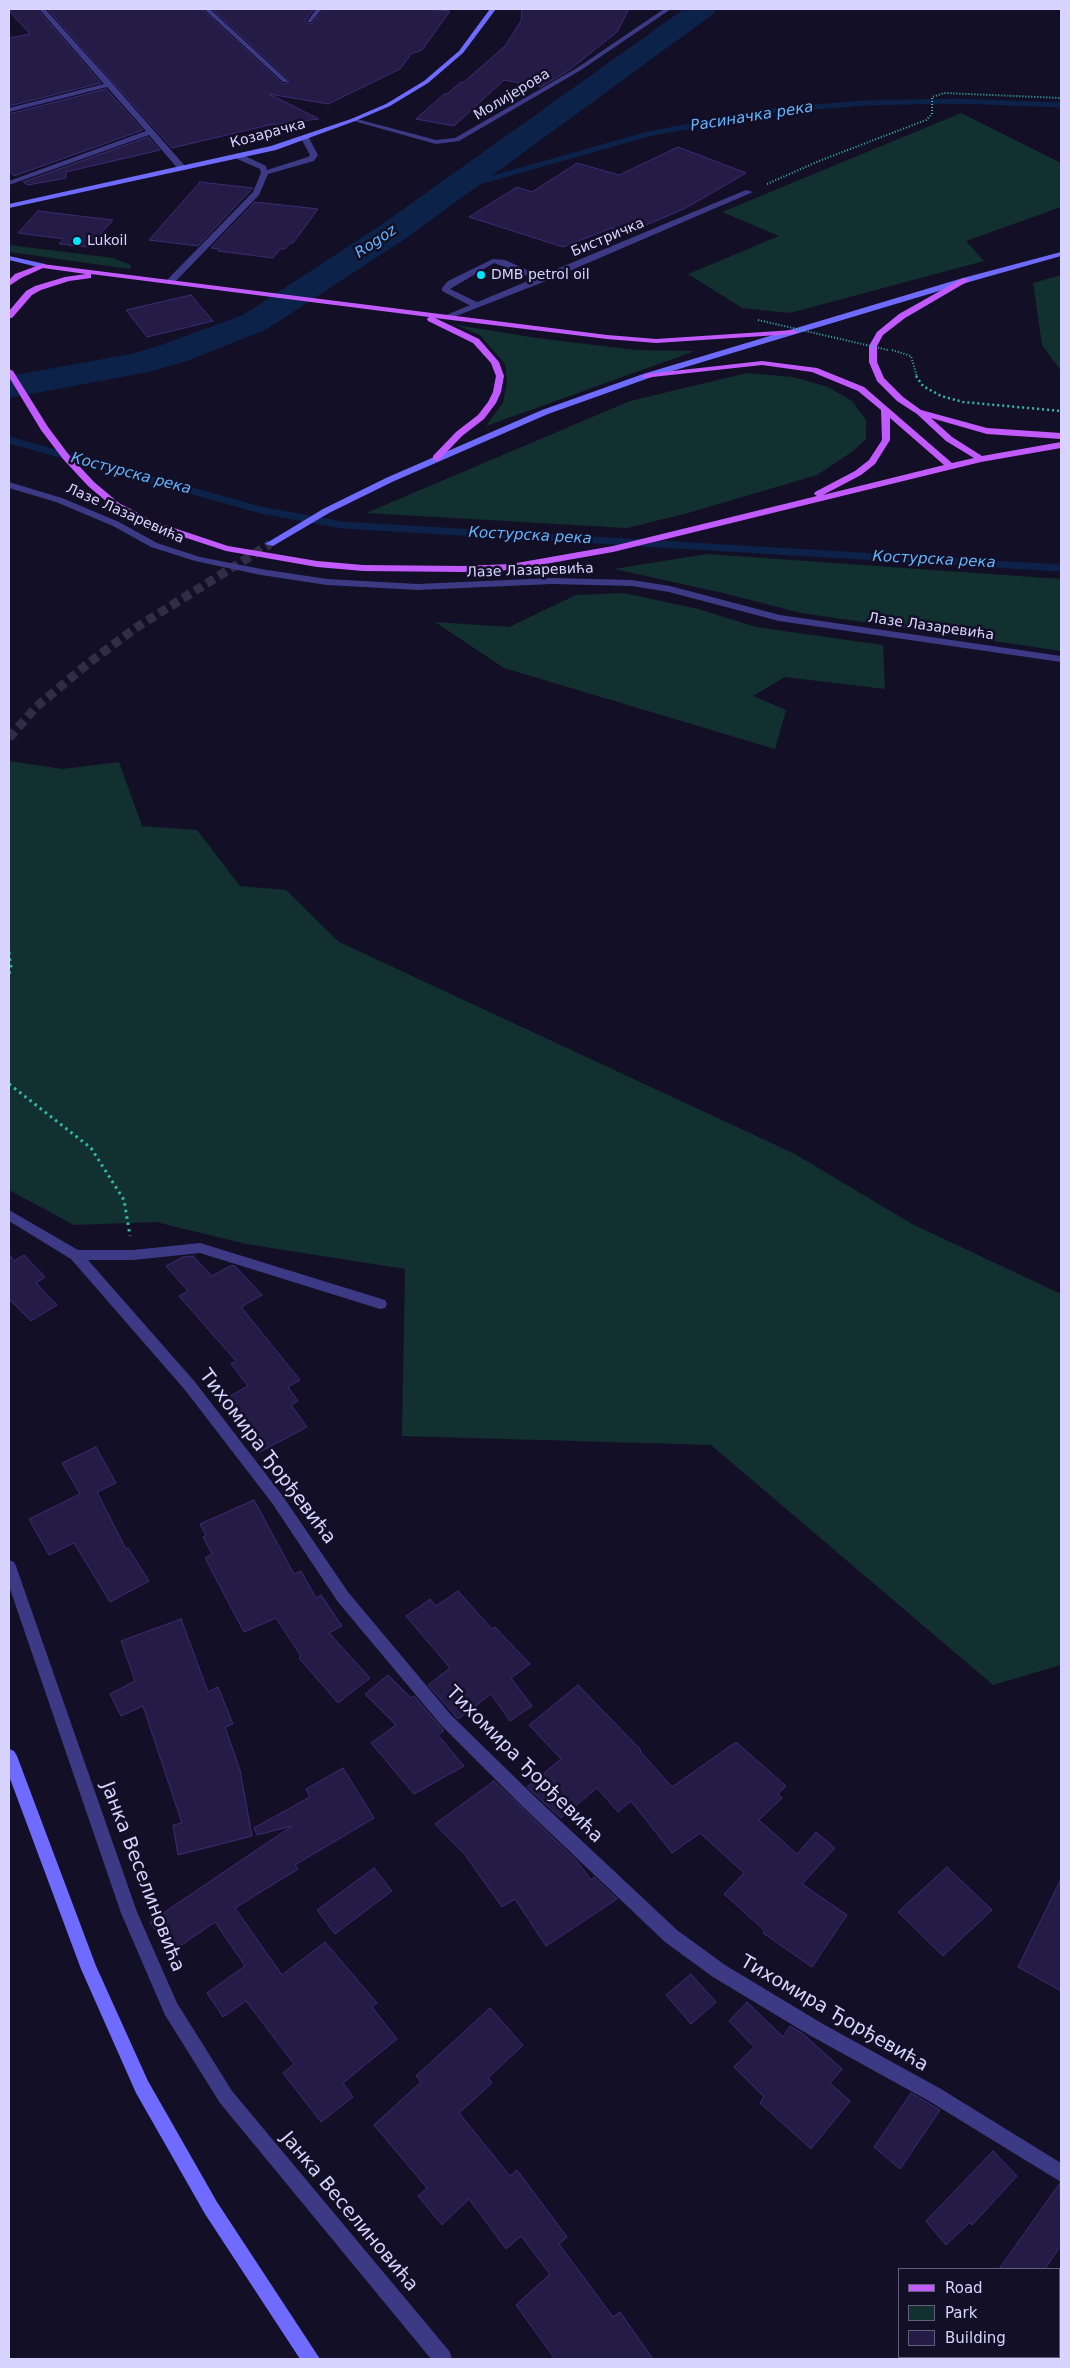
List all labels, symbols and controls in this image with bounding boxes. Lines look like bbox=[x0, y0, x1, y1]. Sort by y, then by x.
street label: Молијерова bbox=[471, 66, 553, 124]
water label: Расиначка река bbox=[689, 98, 815, 136]
street label: Козарачка bbox=[228, 116, 308, 152]
street label: Бистричка bbox=[569, 215, 647, 261]
water label: Rogoz bbox=[352, 222, 400, 262]
place label: Lukoil bbox=[87, 233, 127, 249]
marker: Lukoil bbox=[71, 235, 83, 247]
place label: DMB petrol oil bbox=[491, 267, 590, 283]
marker: DMB petrol oil bbox=[475, 269, 487, 281]
water label: Костурска река bbox=[69, 449, 193, 499]
street label: Лазе Лазаревића bbox=[63, 480, 187, 548]
water label: Костурска река bbox=[468, 524, 592, 548]
water label: Костурска река bbox=[872, 548, 996, 572]
street label: Лазе Лазаревића bbox=[466, 560, 594, 582]
street label: Лазе Лазаревића bbox=[867, 610, 995, 644]
street label: Тихомира Ђорђевића bbox=[194, 1365, 340, 1549]
street label: Тихомира Ђорђевића bbox=[441, 1682, 607, 1848]
street label: Јанка Веселиновића bbox=[95, 1779, 189, 1975]
street label: Тихомира Ђорђевића bbox=[736, 1951, 932, 2077]
street label: Јанка Веселиновића bbox=[275, 2127, 423, 2297]
legend bbox=[898, 2268, 1060, 2358]
text: Road bbox=[945, 2279, 983, 2297]
text: Park bbox=[945, 2304, 977, 2322]
text: Building bbox=[945, 2329, 1006, 2347]

